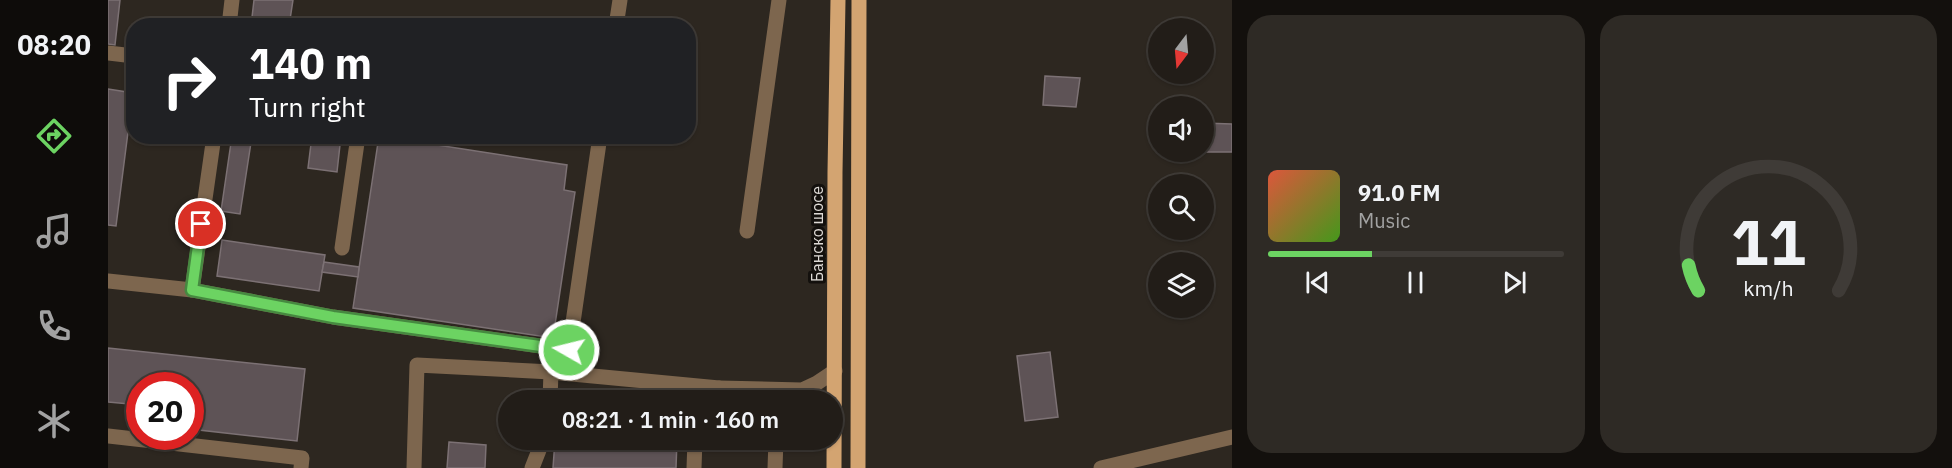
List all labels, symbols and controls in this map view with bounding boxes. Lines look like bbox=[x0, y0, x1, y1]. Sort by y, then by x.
north arrow bbox=[1148, 18, 1214, 84]
map controls bbox=[1148, 18, 1214, 318]
text: 08:20 bbox=[17, 27, 91, 62]
text: 140 m bbox=[249, 36, 372, 91]
icon: right bbox=[150, 42, 228, 120]
text: Turn right bbox=[249, 89, 366, 124]
button: sound bbox=[1148, 96, 1214, 162]
icon: directions bbox=[33, 115, 75, 157]
button: search bbox=[1148, 174, 1214, 240]
text: 91.0 FM bbox=[1358, 178, 1441, 207]
street label: Банско шосе bbox=[807, 186, 827, 282]
pin bbox=[175, 198, 226, 249]
text: 11 bbox=[1731, 201, 1806, 282]
icon: arrive bbox=[184, 207, 217, 240]
text: Music bbox=[1358, 207, 1410, 234]
icon: music bbox=[33, 210, 75, 252]
button: layers bbox=[1148, 252, 1214, 318]
icon: previous bbox=[1301, 266, 1334, 299]
icon: pause bbox=[1399, 266, 1432, 299]
icon: next bbox=[1498, 266, 1531, 299]
text: km/h bbox=[1743, 274, 1793, 302]
icon: phone bbox=[33, 305, 75, 347]
position arrow bbox=[537, 318, 601, 382]
speed limit sign: 20 bbox=[126, 372, 204, 450]
icon: climate bbox=[33, 400, 75, 442]
text: 08:21 · 1 min · 160 m bbox=[562, 405, 779, 434]

